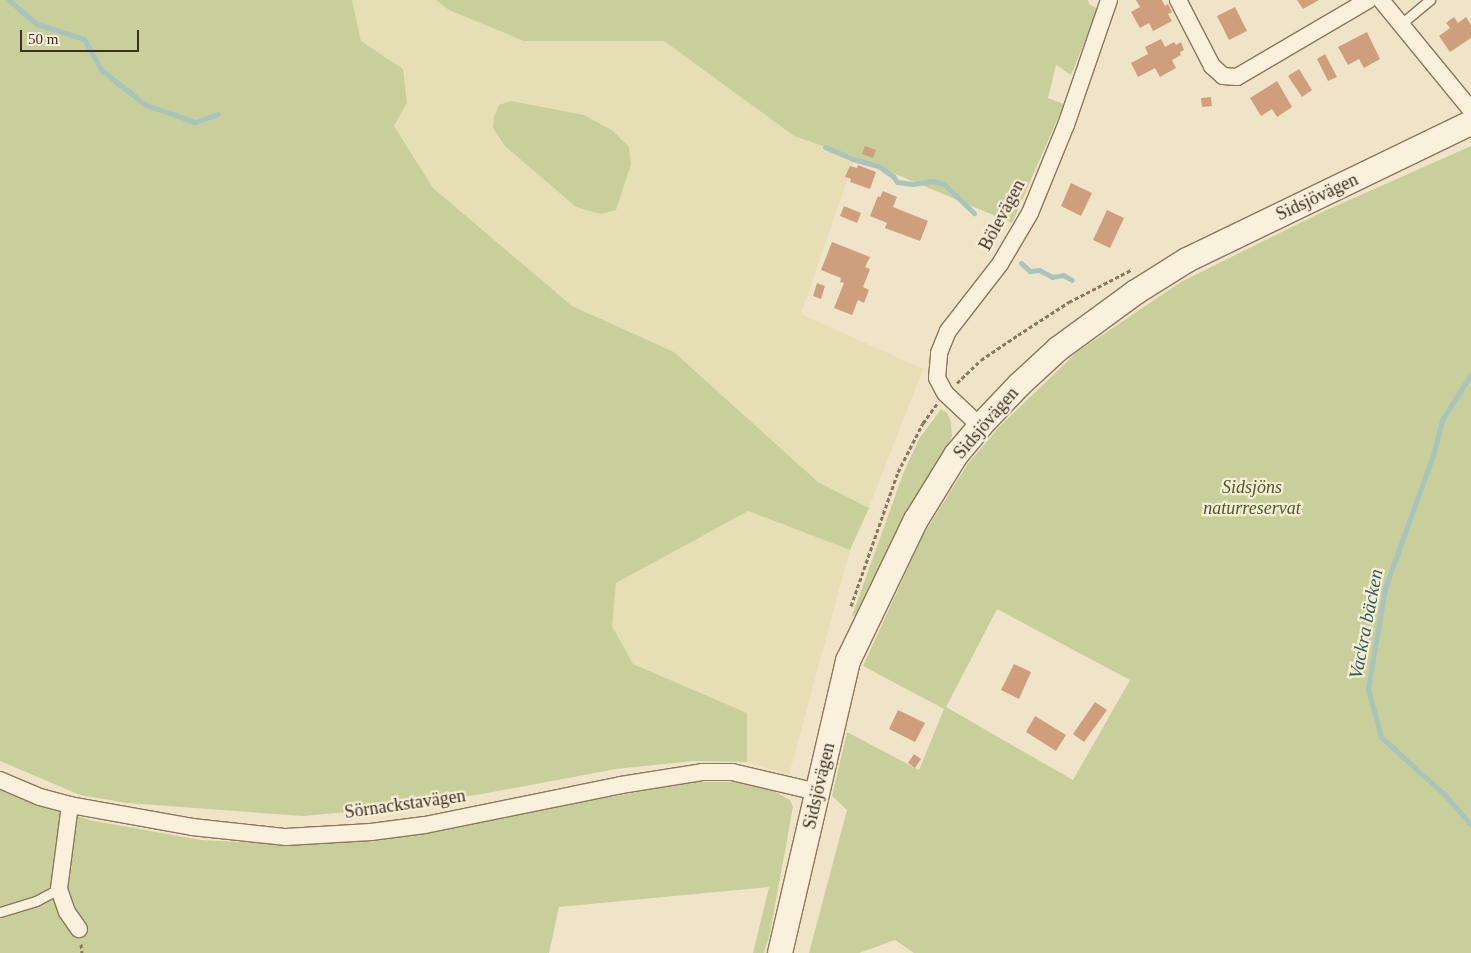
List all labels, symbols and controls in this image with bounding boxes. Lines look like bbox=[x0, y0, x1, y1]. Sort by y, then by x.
scale bar bbox=[22, 20, 141, 52]
text: 50 m bbox=[28, 31, 58, 47]
street label: Sidsjövägen bbox=[1273, 169, 1361, 225]
street label: Bölevägen bbox=[974, 176, 1030, 254]
street label: Sidsjövägen bbox=[949, 383, 1023, 463]
park label: Sidsjöns naturreservat bbox=[1203, 477, 1301, 520]
water label: Vackra bäcken bbox=[1344, 567, 1388, 681]
street label: Sidsjövägen bbox=[799, 741, 839, 831]
street label: Sörnackstavägen bbox=[343, 785, 467, 823]

